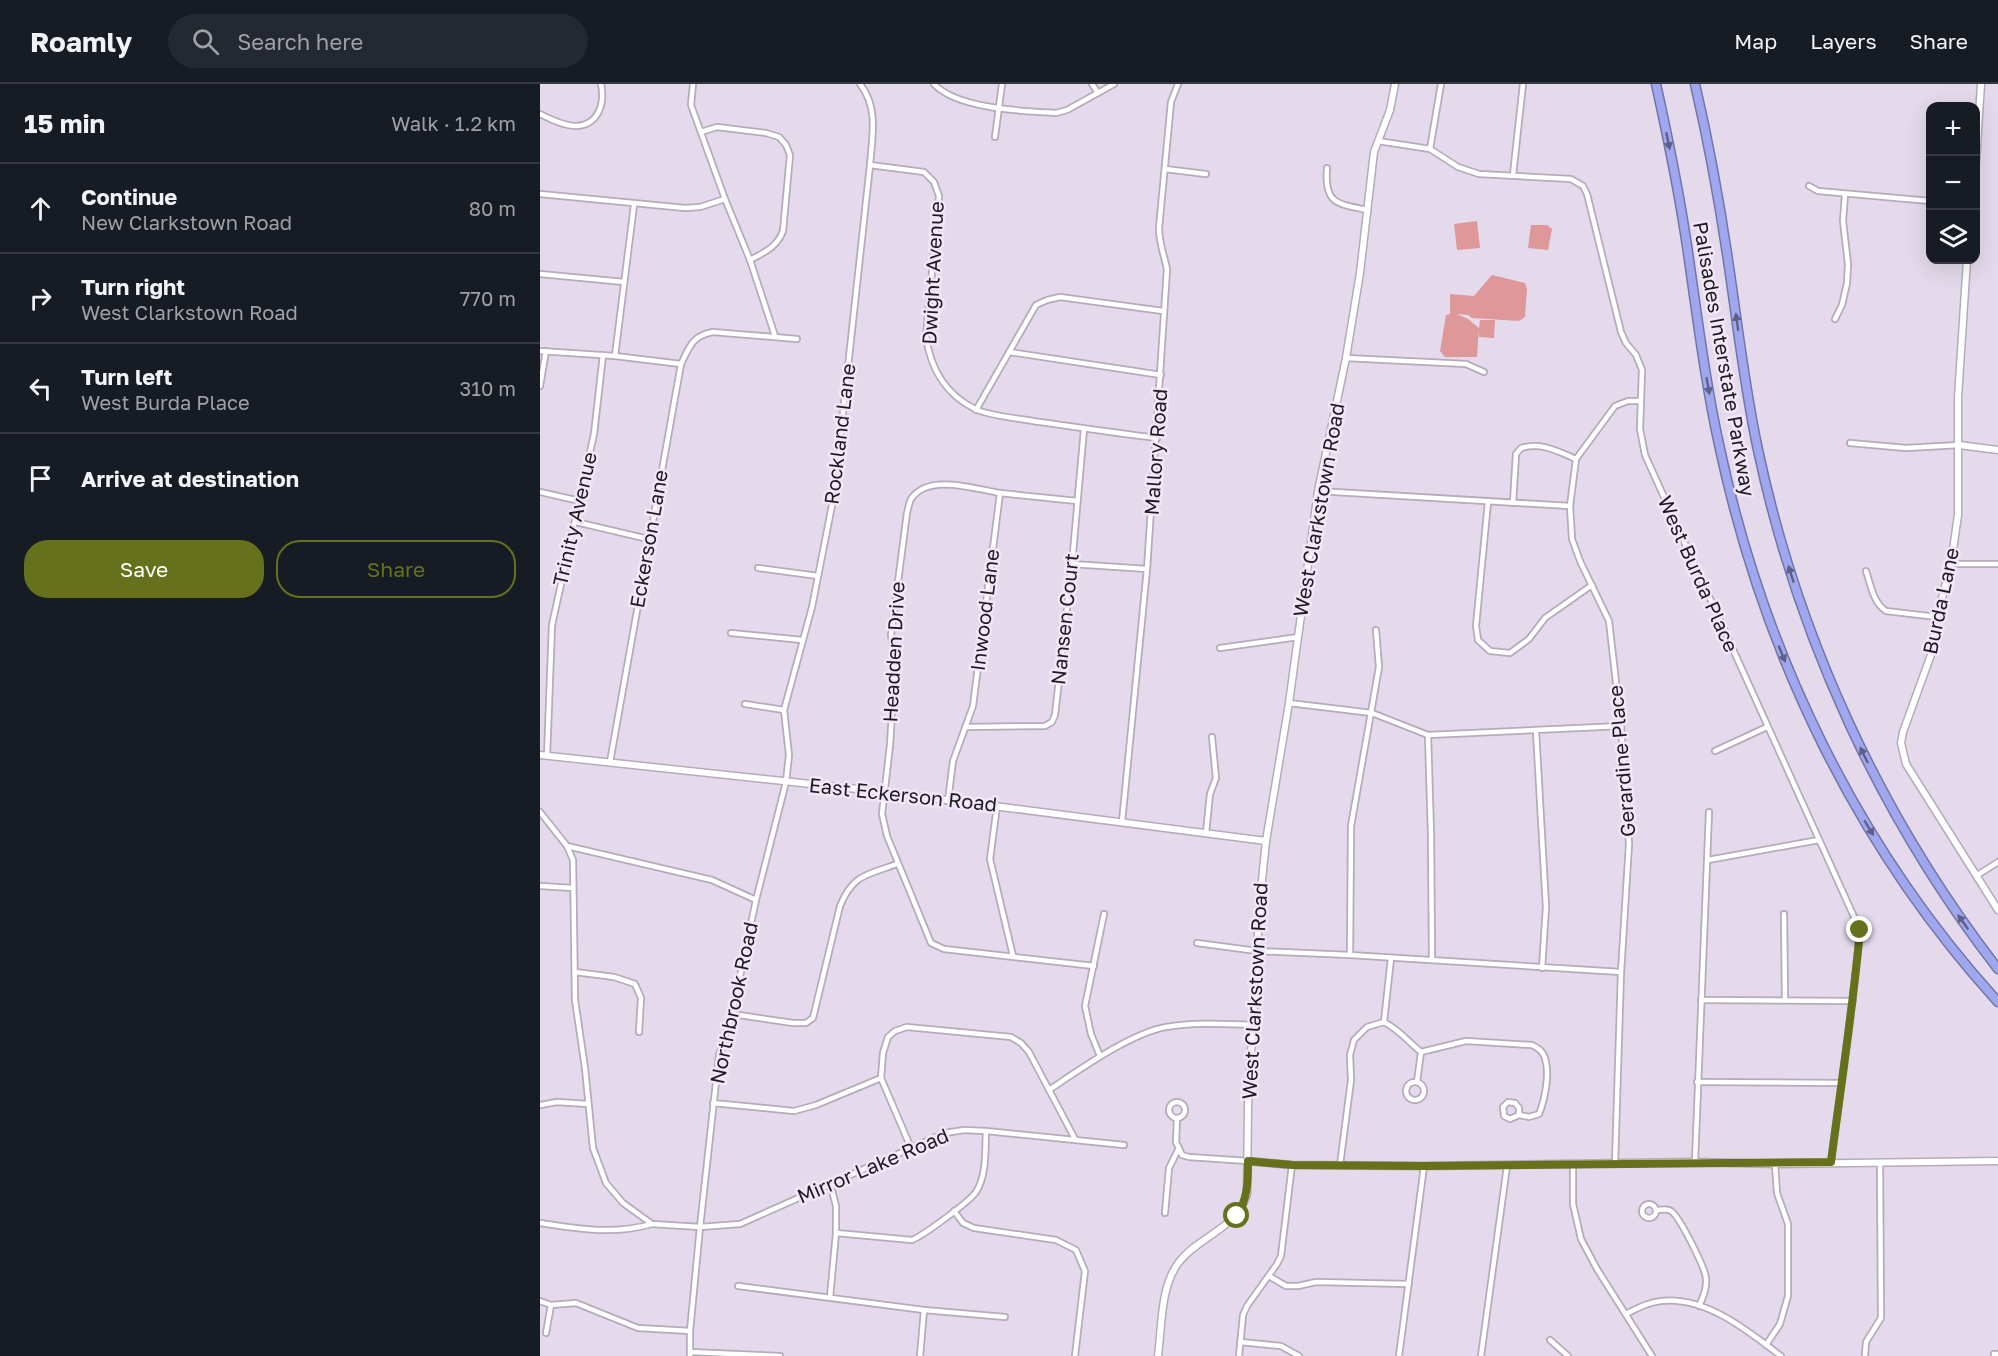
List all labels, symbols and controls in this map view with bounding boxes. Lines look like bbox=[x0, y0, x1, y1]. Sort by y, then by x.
search box bbox=[168, 14, 588, 68]
text: Roamly bbox=[30, 25, 132, 58]
icon: search bbox=[189, 25, 222, 58]
text: Search here bbox=[237, 28, 363, 55]
text: Map bbox=[1734, 28, 1777, 54]
text: Layers bbox=[1810, 28, 1877, 54]
text: Share bbox=[1910, 28, 1968, 54]
map controls bbox=[1926, 102, 1980, 264]
button: + bbox=[1926, 102, 1980, 156]
text: 15 min bbox=[24, 108, 105, 139]
text: Walk · 1.2 km bbox=[391, 111, 516, 135]
one-way arrow bbox=[1664, 132, 1673, 151]
button: − bbox=[1926, 156, 1980, 210]
text: Continue bbox=[81, 183, 177, 210]
icon: ahead bbox=[24, 192, 57, 225]
text: 80 m bbox=[469, 196, 516, 220]
street label: Dwight Avenue bbox=[916, 201, 948, 345]
text: New Clarkstown Road bbox=[81, 210, 292, 234]
button: layers bbox=[1926, 210, 1980, 264]
street label: Palisades Interstate Parkway bbox=[1689, 219, 1761, 498]
text: Turn right bbox=[81, 273, 185, 300]
icon: right bbox=[24, 282, 57, 315]
text: 770 m bbox=[460, 286, 516, 310]
text: West Clarkstown Road bbox=[81, 300, 298, 324]
one-way arrow bbox=[1733, 313, 1742, 332]
street label: Rockland Lane bbox=[818, 362, 860, 506]
text: Turn left bbox=[81, 363, 172, 390]
icon: left bbox=[24, 372, 57, 405]
text: 310 m bbox=[460, 376, 516, 400]
one-way arrow bbox=[1704, 376, 1713, 395]
street label: Mallory Road bbox=[1139, 388, 1171, 516]
text: West Burda Place bbox=[81, 390, 250, 414]
street label: West Clarkstown Road bbox=[1287, 401, 1349, 619]
street label: Trinity Avenue bbox=[547, 450, 601, 588]
icon: arrive bbox=[24, 462, 57, 495]
text: Arrive at destination bbox=[81, 465, 299, 492]
street label: Eckerson Lane bbox=[624, 468, 672, 610]
street label: West Burda Place bbox=[1654, 492, 1744, 655]
button: Save bbox=[24, 540, 264, 598]
button: Share bbox=[276, 540, 516, 598]
street label: Burda Lane bbox=[1917, 545, 1963, 656]
street label: Inwood Lane bbox=[965, 548, 1003, 672]
street label: Nansen Court bbox=[1045, 552, 1083, 686]
one-way arrow bbox=[1786, 565, 1796, 583]
street label: Headden Drive bbox=[877, 581, 909, 723]
one-way arrow bbox=[1778, 645, 1787, 663]
street label: Gerardine Place bbox=[1602, 684, 1640, 838]
one-way arrow bbox=[1860, 746, 1869, 763]
street label: East Eckerson Road bbox=[808, 772, 998, 816]
one-way arrow bbox=[1864, 820, 1874, 837]
street label: West Clarkstown Road bbox=[1236, 882, 1272, 1100]
one-way arrow bbox=[1957, 915, 1969, 931]
route end bbox=[1846, 916, 1872, 942]
street label: Northbrook Road bbox=[704, 920, 762, 1086]
street label: Mirror Lake Road bbox=[793, 1122, 952, 1208]
route start bbox=[1223, 1202, 1249, 1228]

